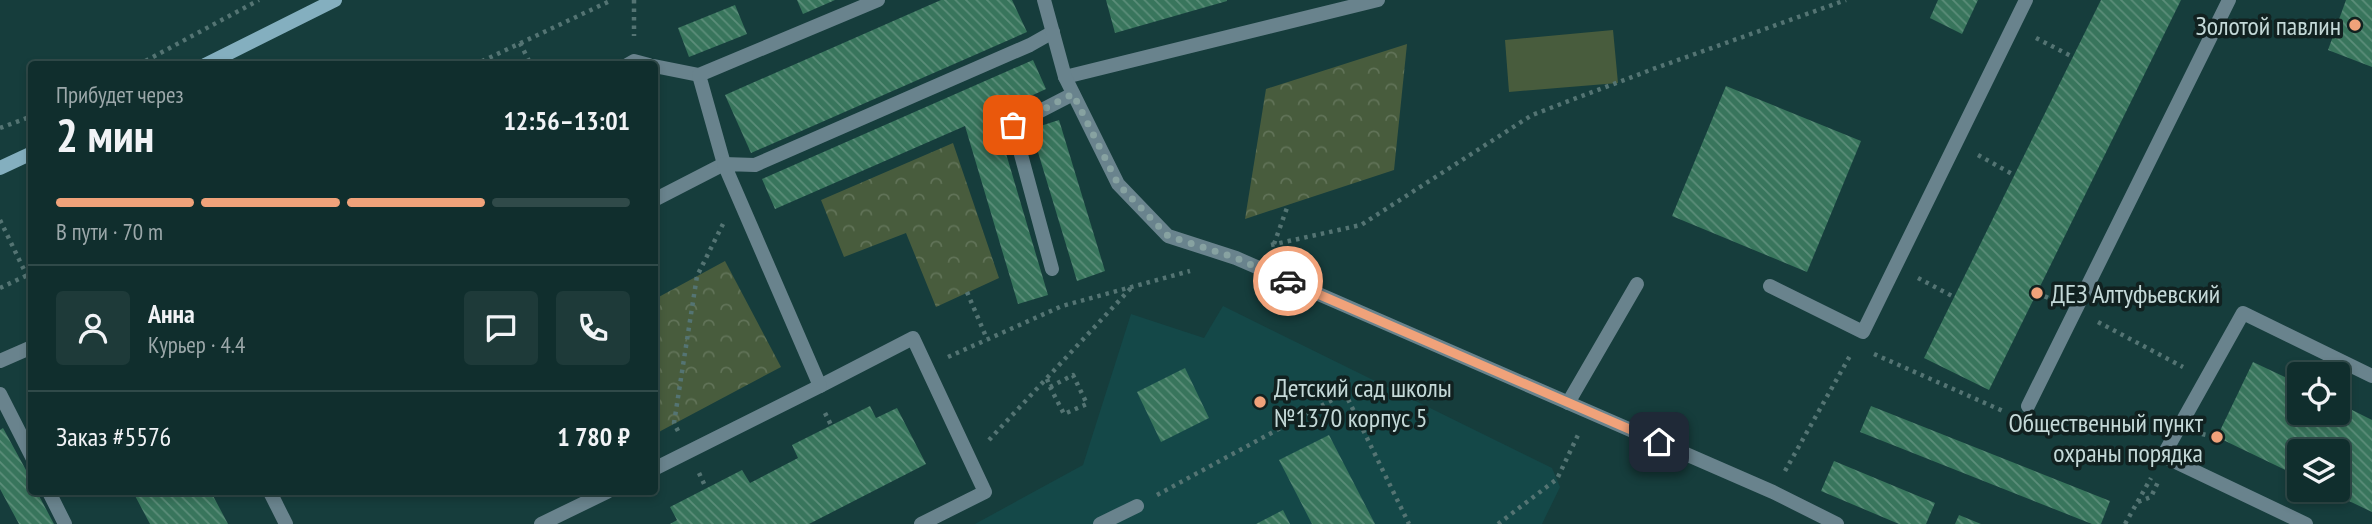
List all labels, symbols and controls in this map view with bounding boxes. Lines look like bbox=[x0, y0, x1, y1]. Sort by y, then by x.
place label: Золотой павлин bbox=[2195, 9, 2341, 42]
marker: Золотой павлин bbox=[2347, 17, 2363, 33]
text: Прибудет через bbox=[56, 80, 184, 109]
pin bbox=[983, 95, 1043, 155]
text: 12:56–13:01 bbox=[503, 104, 630, 137]
text: 2 мин bbox=[56, 105, 154, 165]
icon: bag bbox=[994, 106, 1032, 144]
text: В пути · 70 m bbox=[56, 217, 163, 246]
courier bbox=[1253, 246, 1323, 316]
icon: car bbox=[1269, 262, 1307, 300]
place label: ДЕЗ Алтуфьевский bbox=[2051, 277, 2220, 310]
marker: ДЕЗ Алтуфьевский bbox=[2029, 285, 2045, 301]
button: person bbox=[56, 291, 130, 365]
button: chat bbox=[464, 291, 538, 365]
button: phone bbox=[556, 291, 630, 365]
text: Анна bbox=[148, 297, 195, 330]
text: Курьер · 4.4 bbox=[148, 330, 245, 359]
map controls bbox=[2287, 362, 2350, 502]
button: locate bbox=[2287, 362, 2350, 425]
place label: Детский сад школы №1370 корпус 5 bbox=[1274, 371, 1452, 434]
marker: Детский сад школы №1370 корпус 5 bbox=[1252, 394, 1268, 410]
place label: Общественный пункт охраны порядка bbox=[2008, 406, 2204, 469]
pin bbox=[1629, 412, 1689, 472]
text: Заказ #5576 bbox=[56, 420, 171, 453]
text: 1 780 ₽ bbox=[557, 420, 630, 453]
icon: home bbox=[1640, 423, 1678, 461]
marker: Общественный пункт охраны порядка bbox=[2209, 429, 2225, 445]
button: layers bbox=[2287, 439, 2350, 502]

